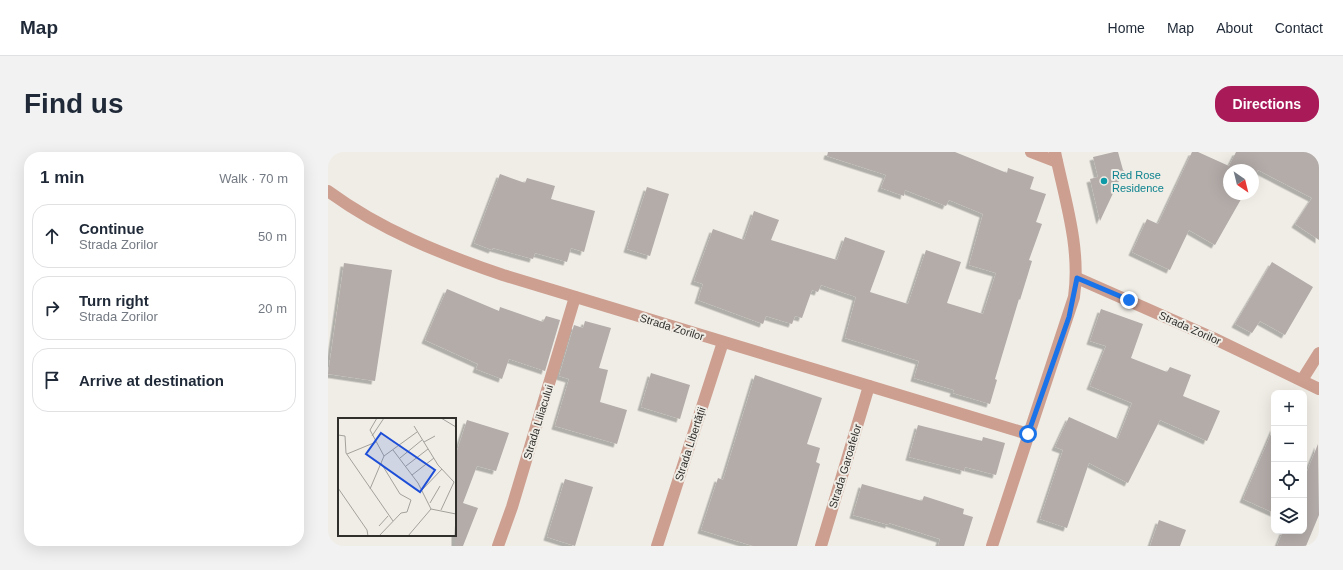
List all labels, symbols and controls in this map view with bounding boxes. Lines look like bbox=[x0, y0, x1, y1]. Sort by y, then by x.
text: Map bbox=[20, 17, 58, 38]
text: Home bbox=[1108, 20, 1145, 36]
text: Map bbox=[1167, 20, 1194, 36]
text: About bbox=[1216, 20, 1253, 36]
text: Contact bbox=[1275, 20, 1323, 36]
button: Directions bbox=[1215, 86, 1319, 122]
text: Find us bbox=[24, 88, 124, 119]
north arrow bbox=[1223, 164, 1259, 200]
text: 1 min bbox=[40, 168, 84, 187]
place label: Red Rose Residence bbox=[1112, 169, 1164, 194]
text: Walk · 70 m bbox=[219, 171, 288, 186]
marker: Red Rose Residence bbox=[1099, 176, 1109, 186]
text: Continue bbox=[79, 220, 144, 237]
icon: ahead bbox=[41, 225, 63, 247]
text: 50 m bbox=[258, 229, 287, 244]
text: Strada Zorilor bbox=[79, 237, 158, 252]
route end bbox=[1120, 291, 1138, 309]
text: Turn right bbox=[79, 292, 149, 309]
icon: right bbox=[41, 297, 63, 319]
text: 20 m bbox=[258, 301, 287, 316]
text: Strada Zorilor bbox=[79, 309, 158, 324]
street label: Strada Zorilor bbox=[1157, 309, 1223, 347]
street label: Strada Zorilor bbox=[638, 312, 706, 343]
icon: arrive bbox=[41, 369, 63, 391]
text: Arrive at destination bbox=[79, 372, 224, 389]
street label: Strada Liliacului bbox=[521, 383, 555, 461]
map controls bbox=[1271, 390, 1307, 534]
button: + bbox=[1271, 390, 1307, 426]
street label: Strada Libertății bbox=[672, 406, 708, 482]
inset map bbox=[338, 418, 456, 536]
street label: Strada Garoafelor bbox=[826, 422, 864, 510]
route start bbox=[1019, 425, 1037, 443]
button: − bbox=[1271, 426, 1307, 462]
button: locate bbox=[1271, 462, 1307, 498]
button: layers bbox=[1271, 498, 1307, 534]

